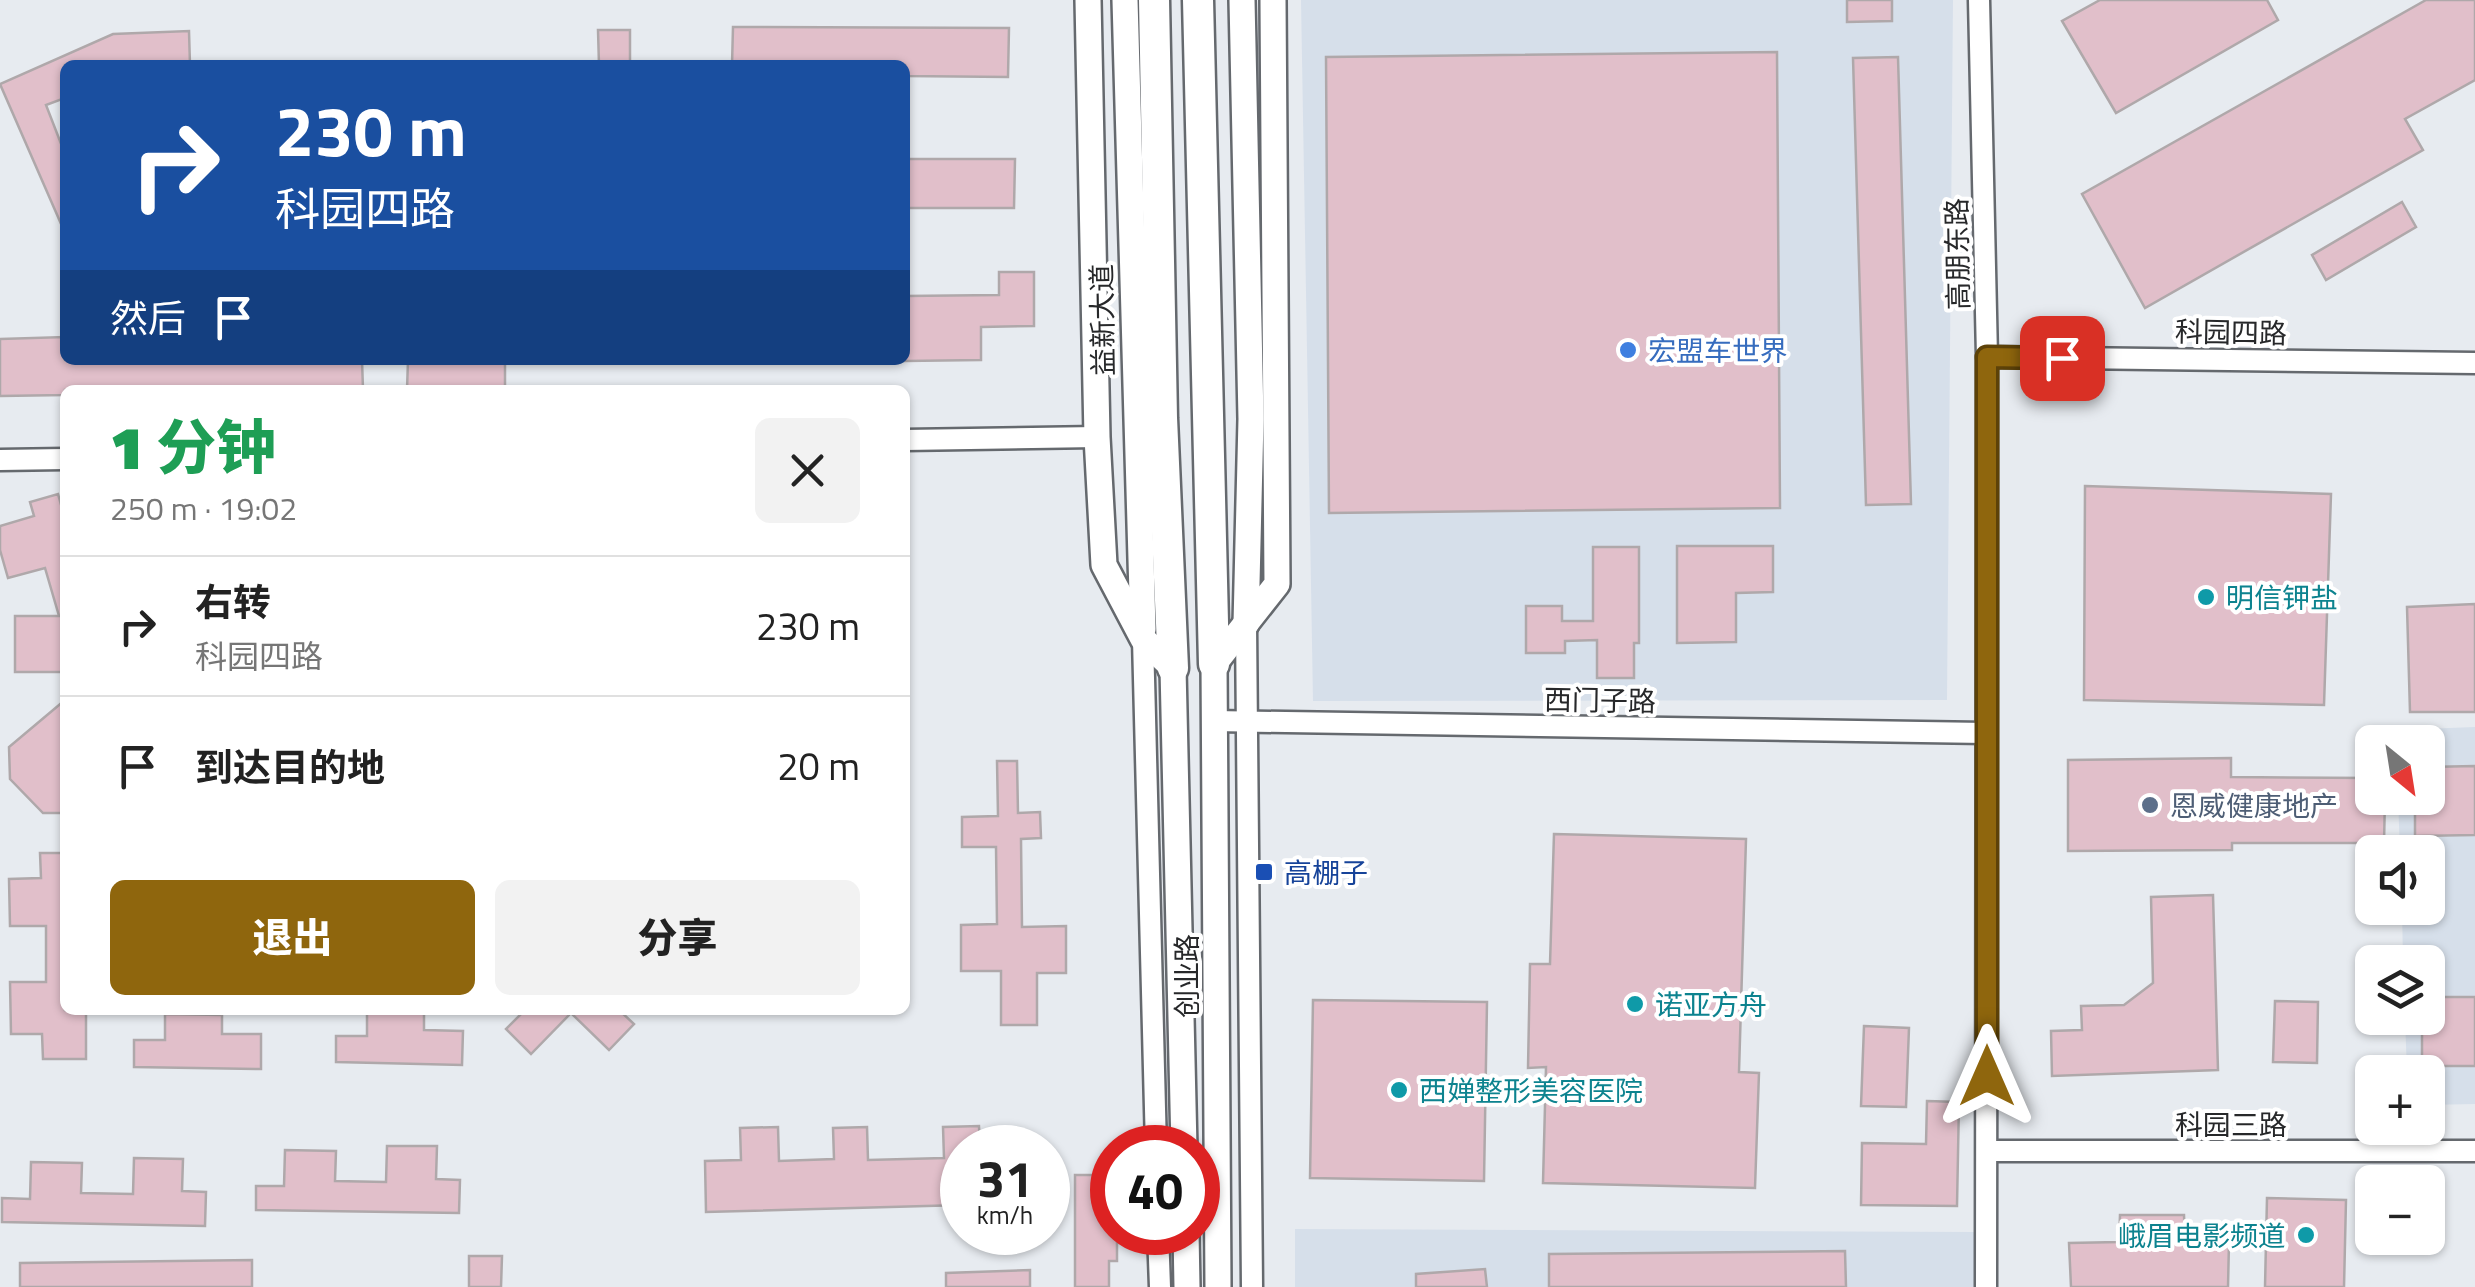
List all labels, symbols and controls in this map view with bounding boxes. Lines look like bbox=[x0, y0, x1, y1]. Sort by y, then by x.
text: 230 m bbox=[275, 77, 467, 183]
icon: right bbox=[110, 100, 240, 230]
text: 科园四路 bbox=[275, 174, 455, 242]
street label: 高朋东路 bbox=[1935, 198, 1979, 310]
street label: 益新大道 bbox=[1080, 264, 1124, 376]
text: 然后 bbox=[110, 289, 186, 347]
icon: arrive bbox=[206, 290, 261, 345]
street label: 科园四路 bbox=[2175, 310, 2287, 354]
pin bbox=[2020, 316, 2105, 401]
place label: 宏盟车世界 bbox=[1648, 329, 1788, 372]
icon: arrive bbox=[2035, 331, 2090, 386]
marker: 宏盟车世界 bbox=[1617, 339, 1639, 361]
text: 1 分钟 bbox=[110, 401, 276, 492]
button: close bbox=[755, 418, 860, 523]
text: 250 m · 19:02 bbox=[110, 484, 297, 532]
text: 右转 bbox=[195, 573, 271, 631]
place label: 明信钾盐 bbox=[2226, 576, 2338, 619]
marker: 明信钾盐 bbox=[2195, 586, 2217, 608]
text: 230 m bbox=[756, 597, 860, 655]
icon: right bbox=[110, 599, 165, 654]
text: 科园四路 bbox=[195, 632, 323, 680]
street label: 西门子路 bbox=[1544, 678, 1656, 722]
north arrow bbox=[2355, 725, 2445, 815]
map controls bbox=[2355, 725, 2445, 1255]
text: 20 m bbox=[777, 737, 860, 795]
text: 到达目的地 bbox=[195, 738, 385, 796]
icon: arrive bbox=[110, 739, 165, 794]
place label: 恩威健康地产 bbox=[2170, 784, 2338, 827]
marker: 恩威健康地产 bbox=[2139, 794, 2161, 816]
button: sound bbox=[2355, 835, 2445, 925]
place label: 高棚子 bbox=[1284, 851, 1368, 894]
marker: 高棚子 bbox=[1253, 861, 1275, 883]
button: 退出 bbox=[110, 880, 475, 995]
button: 分享 bbox=[495, 880, 860, 995]
street label: 创业路 bbox=[1165, 934, 1208, 1018]
button: layers bbox=[2355, 945, 2445, 1035]
place label: 诺亚方舟 bbox=[1655, 983, 1767, 1026]
marker: 诺亚方舟 bbox=[1624, 993, 1646, 1015]
position arrow bbox=[1935, 1024, 2039, 1128]
button: + bbox=[2355, 1055, 2445, 1145]
place label: 西婵整形美容医院 bbox=[1419, 1069, 1643, 1112]
marker: 西婵整形美容医院 bbox=[1388, 1079, 1410, 1101]
street label: 科园三路 bbox=[2175, 1103, 2287, 1146]
speed limit sign: 40 bbox=[1090, 1125, 1220, 1255]
text: 31 bbox=[977, 1140, 1033, 1216]
button: − bbox=[2355, 1165, 2445, 1255]
text: km/h bbox=[977, 1196, 1033, 1234]
place label: 峨眉电影频道 bbox=[2118, 1214, 2286, 1257]
marker: 峨眉电影频道 bbox=[2295, 1224, 2317, 1246]

